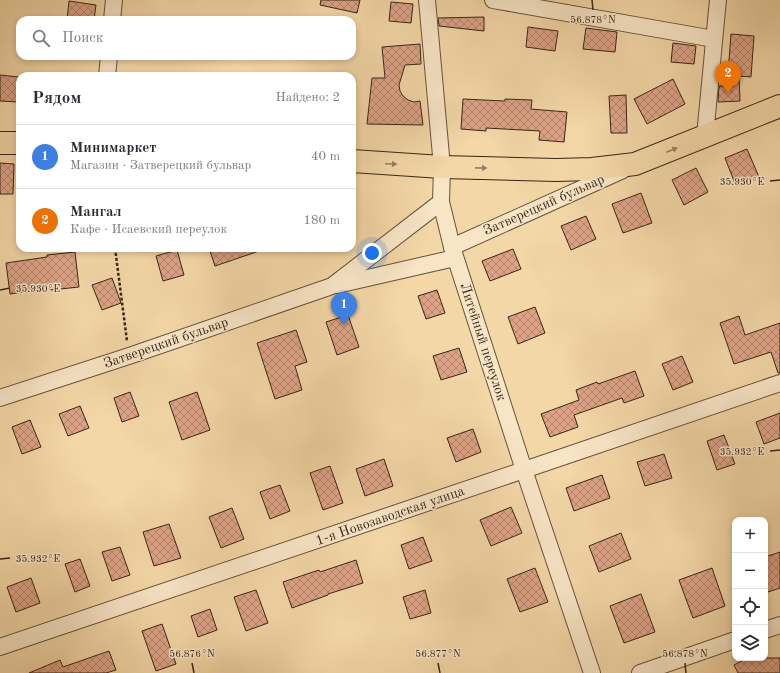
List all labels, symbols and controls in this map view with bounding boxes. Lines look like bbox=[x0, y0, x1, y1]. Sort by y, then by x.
text: 56.878°N bbox=[570, 15, 616, 25]
search box bbox=[16, 16, 356, 60]
icon: search bbox=[30, 27, 52, 49]
text: Поиск bbox=[62, 31, 103, 46]
pin: 2 bbox=[715, 61, 741, 94]
text: Рядом bbox=[32, 90, 81, 107]
text: Найдено: 2 bbox=[276, 91, 340, 104]
text: Минимаркет bbox=[70, 141, 157, 156]
one-way arrow bbox=[666, 146, 678, 152]
text: 1 bbox=[41, 150, 49, 163]
text: 40 m bbox=[311, 150, 340, 163]
text: Магазин · Затверецкий бульвар bbox=[70, 159, 251, 172]
one-way arrow bbox=[385, 160, 397, 167]
one-way arrow bbox=[475, 165, 488, 171]
street label: Затверецкий бульвар bbox=[481, 172, 607, 238]
text: 35.930°E bbox=[720, 177, 764, 187]
text: Мангал bbox=[70, 205, 122, 220]
text: 2 bbox=[41, 214, 49, 227]
text: 180 m bbox=[303, 214, 340, 227]
text: Кафе · Исаевский переулок bbox=[70, 223, 227, 236]
your location bbox=[362, 243, 382, 263]
street label: Литейный переулок bbox=[457, 281, 509, 403]
text: 35.930°E bbox=[16, 284, 60, 294]
pin: 1 bbox=[331, 292, 357, 325]
street label: Затверецкий бульвар bbox=[102, 315, 230, 371]
text: 35.932°E bbox=[720, 447, 764, 457]
street label: 1-я Новозаводская улица bbox=[314, 484, 466, 548]
map controls bbox=[732, 517, 768, 661]
button: + bbox=[732, 517, 768, 553]
button: − bbox=[732, 553, 768, 589]
text: 35.932°E bbox=[16, 554, 60, 564]
button: locate bbox=[732, 589, 768, 625]
button: layers bbox=[732, 625, 768, 661]
text: 56.876°N bbox=[169, 649, 215, 659]
text: 56.877°N bbox=[415, 649, 461, 659]
text: 56.878°N bbox=[662, 649, 708, 659]

